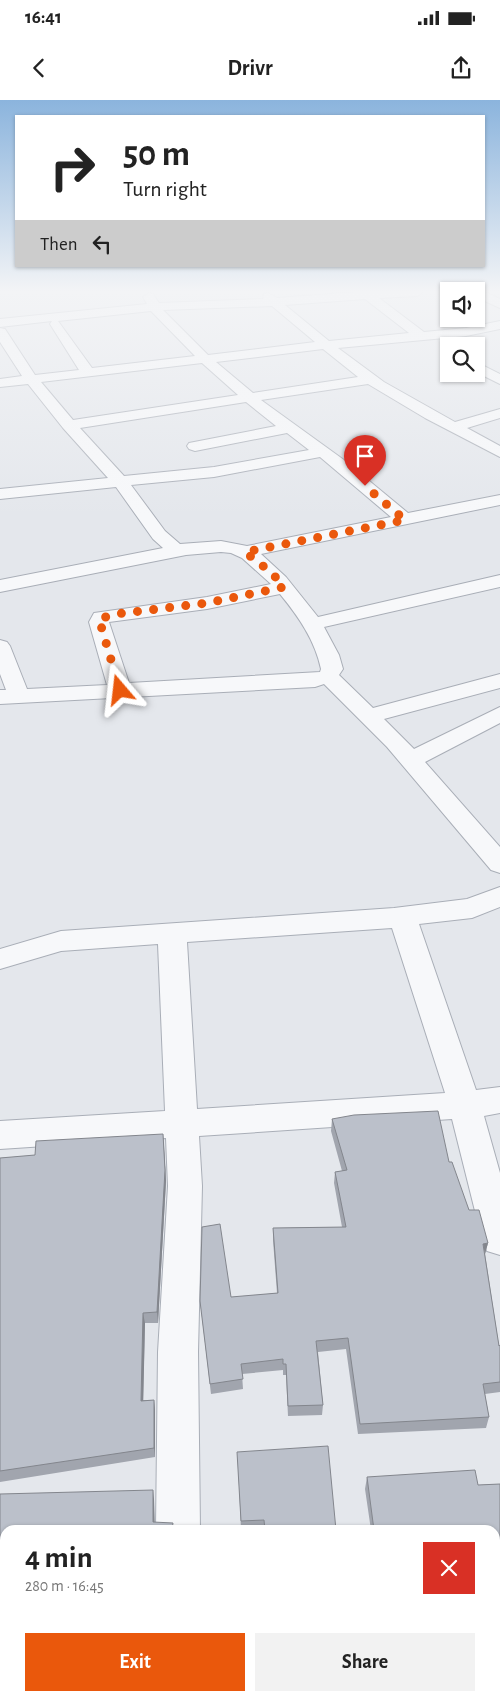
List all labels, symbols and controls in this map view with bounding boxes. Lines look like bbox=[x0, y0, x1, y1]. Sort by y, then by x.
text: 16:41 bbox=[25, 8, 62, 27]
icon: back bbox=[25, 54, 53, 82]
icon: share bbox=[447, 54, 475, 82]
text: Drivr bbox=[227, 57, 273, 79]
icon: right bbox=[40, 135, 105, 200]
text: 50 m bbox=[123, 137, 190, 172]
text: Turn right bbox=[123, 178, 207, 200]
icon: left bbox=[88, 230, 116, 258]
text: Then bbox=[40, 235, 78, 254]
map controls bbox=[440, 282, 485, 382]
button: sound bbox=[440, 282, 485, 327]
button: search bbox=[440, 337, 485, 382]
pin bbox=[344, 435, 386, 486]
icon: arrive bbox=[351, 442, 379, 470]
position arrow bbox=[93, 663, 145, 715]
button: close bbox=[423, 1542, 475, 1594]
text: 4 min bbox=[25, 1543, 93, 1573]
text: 280 m · 16:45 bbox=[25, 1578, 104, 1594]
button: Exit bbox=[25, 1633, 245, 1691]
button: Share bbox=[255, 1633, 475, 1691]

